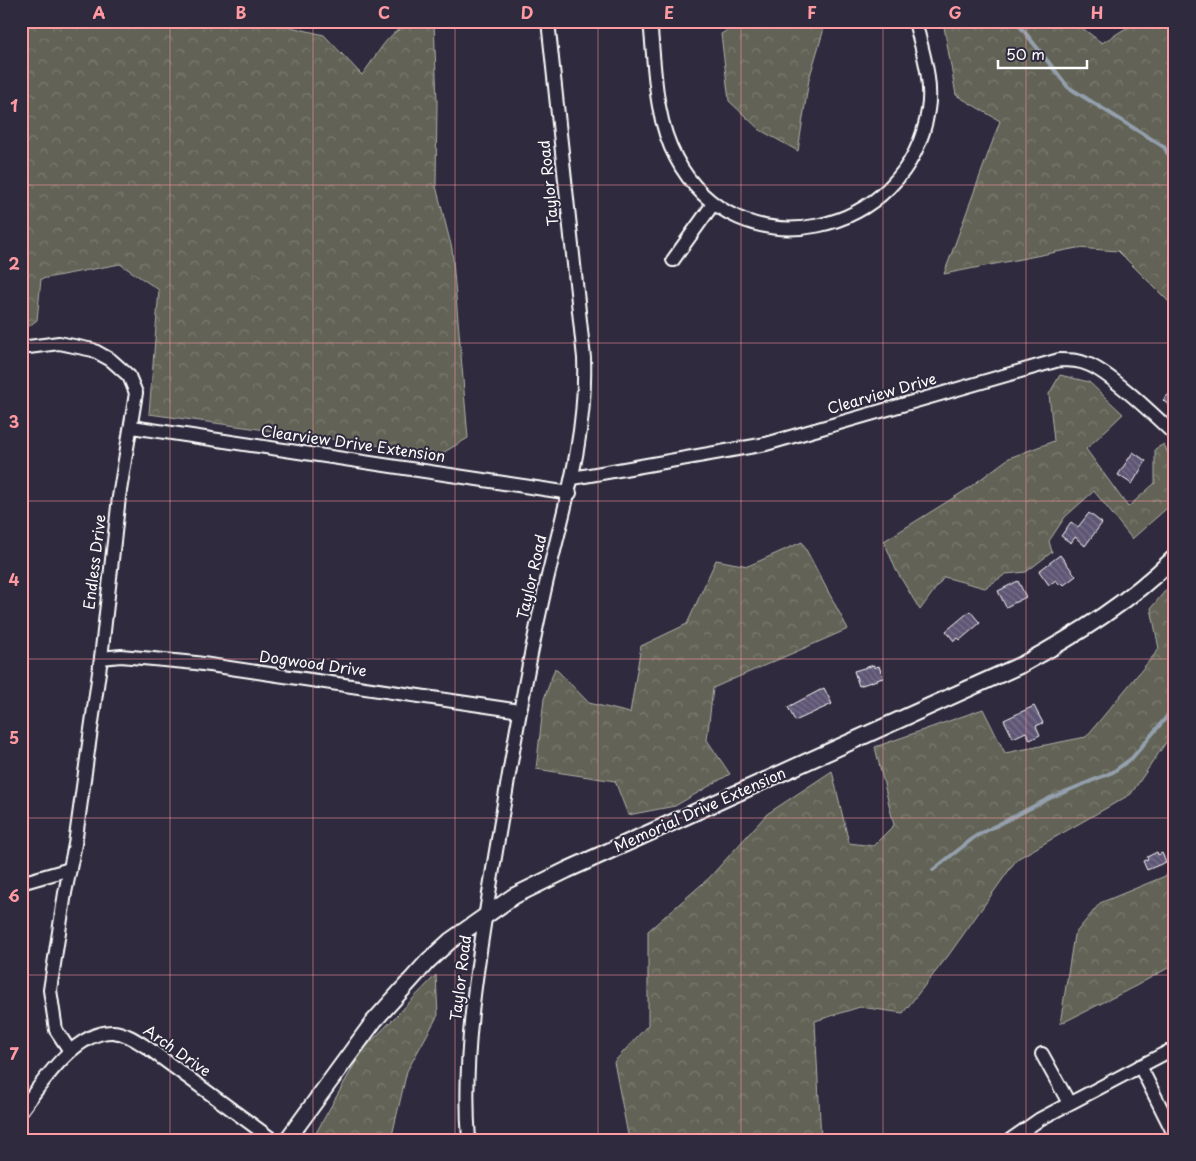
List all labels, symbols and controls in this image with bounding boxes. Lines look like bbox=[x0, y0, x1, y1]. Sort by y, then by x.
text: A bbox=[93, 0, 106, 24]
text: B bbox=[236, 0, 247, 24]
text: C bbox=[378, 0, 390, 24]
text: D bbox=[521, 0, 533, 24]
text: E bbox=[664, 0, 674, 24]
text: F bbox=[807, 0, 817, 24]
text: G bbox=[948, 0, 962, 24]
text: H bbox=[1091, 0, 1103, 24]
scale bar bbox=[998, 38, 1087, 70]
text: 50 m bbox=[1006, 42, 1045, 65]
text: 1 bbox=[10, 93, 18, 117]
street label: Taylor Road bbox=[532, 139, 563, 227]
text: 2 bbox=[8, 251, 20, 275]
street label: Clearview Drive bbox=[824, 366, 939, 419]
text: 3 bbox=[9, 409, 19, 433]
street label: Clearview Drive Extension bbox=[260, 418, 447, 467]
street label: Endless Drive bbox=[76, 513, 111, 611]
street label: Taylor Road bbox=[510, 532, 551, 621]
text: 4 bbox=[9, 567, 20, 591]
street label: Dogwood Drive bbox=[258, 644, 369, 681]
text: 5 bbox=[9, 725, 19, 749]
street label: Memorial Drive Extension bbox=[610, 760, 789, 857]
text: 6 bbox=[8, 883, 20, 907]
street label: Taylor Road bbox=[443, 933, 476, 1022]
street label: Arch Drive bbox=[139, 1018, 216, 1081]
text: 7 bbox=[9, 1041, 19, 1065]

